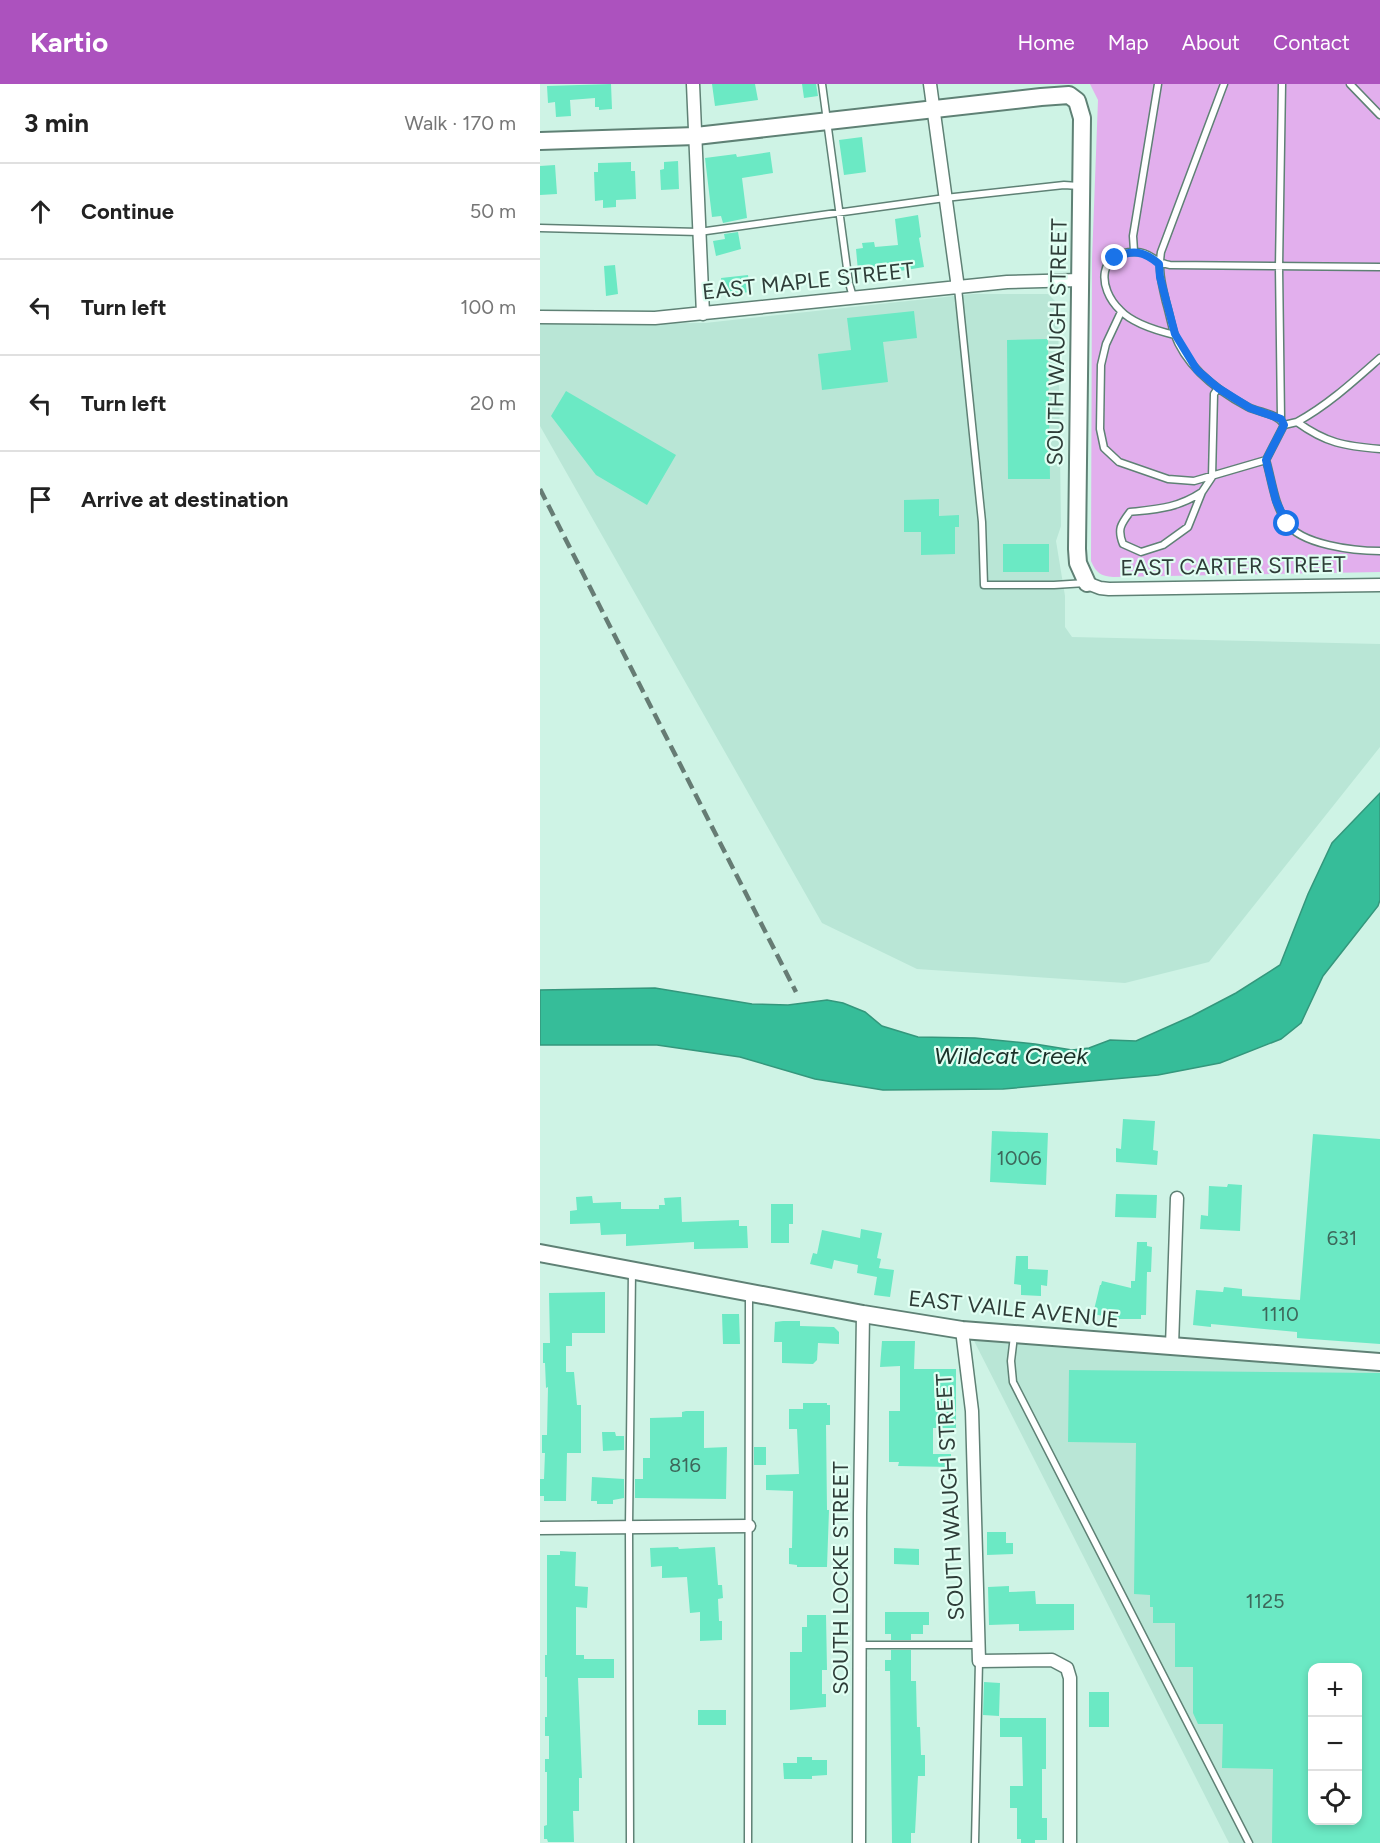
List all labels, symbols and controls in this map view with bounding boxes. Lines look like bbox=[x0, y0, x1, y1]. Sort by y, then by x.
text: Kartio bbox=[30, 25, 108, 59]
text: Home bbox=[1018, 30, 1075, 55]
text: Map bbox=[1108, 30, 1149, 55]
text: About bbox=[1182, 30, 1240, 55]
text: Contact bbox=[1273, 30, 1350, 55]
text: 3 min bbox=[24, 107, 89, 139]
text: Walk · 170 m bbox=[405, 111, 516, 135]
icon: ahead bbox=[24, 195, 57, 228]
text: Continue bbox=[81, 198, 174, 225]
text: 50 m bbox=[470, 199, 516, 223]
street label: SOUTH WAUGH STREET bbox=[1041, 218, 1073, 466]
route end bbox=[1101, 244, 1127, 270]
street label: EAST MAPLE STREET bbox=[701, 256, 915, 306]
icon: left bbox=[24, 291, 57, 324]
text: Turn left bbox=[81, 294, 167, 321]
text: 100 m bbox=[460, 295, 516, 319]
icon: left bbox=[24, 387, 57, 420]
text: Turn left bbox=[81, 390, 167, 417]
text: 20 m bbox=[470, 391, 516, 415]
icon: arrive bbox=[24, 483, 57, 516]
text: Arrive at destination bbox=[81, 486, 289, 513]
route start bbox=[1273, 510, 1299, 536]
street label: EAST CARTER STREET bbox=[1120, 551, 1346, 581]
water label: Wildcat Creek bbox=[934, 1041, 1089, 1070]
house number: 1006 bbox=[996, 1146, 1042, 1170]
house number: 631 bbox=[1327, 1226, 1357, 1250]
street label: EAST VAILE AVENUE bbox=[907, 1285, 1121, 1333]
house number: 1110 bbox=[1261, 1302, 1299, 1326]
street label: SOUTH WAUGH STREET bbox=[930, 1373, 970, 1621]
house number: 816 bbox=[669, 1453, 701, 1477]
street label: SOUTH LOCKE STREET bbox=[827, 1461, 854, 1695]
house number: 1125 bbox=[1245, 1589, 1285, 1613]
map controls bbox=[1308, 1663, 1362, 1825]
button: + bbox=[1308, 1663, 1362, 1717]
button: − bbox=[1308, 1717, 1362, 1771]
button: locate bbox=[1308, 1771, 1362, 1825]

